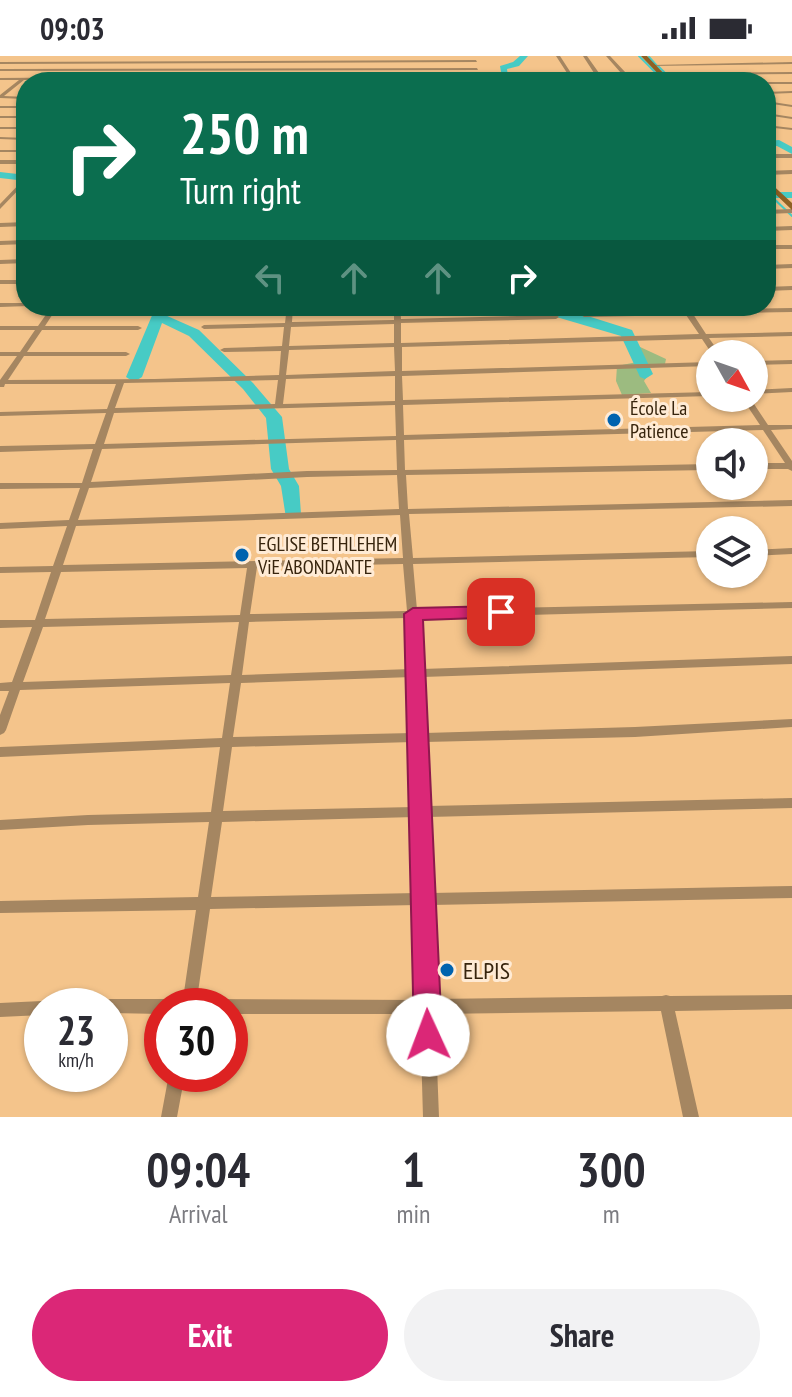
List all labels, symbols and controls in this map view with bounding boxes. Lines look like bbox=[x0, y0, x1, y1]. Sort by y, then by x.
text: 09:03 bbox=[40, 9, 105, 48]
text: 250 m bbox=[180, 97, 309, 169]
icon: right bbox=[48, 104, 152, 208]
text: Turn right bbox=[180, 167, 301, 214]
icon: left bbox=[248, 256, 292, 300]
icon: ahead bbox=[332, 256, 376, 300]
icon: ahead bbox=[416, 256, 460, 300]
icon: right bbox=[500, 256, 544, 300]
north arrow bbox=[696, 340, 768, 412]
map controls bbox=[696, 340, 768, 588]
place label: École La Patience bbox=[630, 395, 688, 444]
marker: École La Patience bbox=[605, 411, 623, 429]
button: sound bbox=[696, 428, 768, 500]
button: layers bbox=[696, 516, 768, 588]
place label: EGLISE BETHLEHEM ViE ABONDANTE bbox=[257, 531, 397, 580]
marker: EGLISE BETHLEHEM ViE ABONDANTE bbox=[233, 546, 251, 564]
pin bbox=[467, 578, 535, 646]
icon: arrive bbox=[479, 590, 523, 634]
place label: ELPIS bbox=[463, 955, 510, 986]
marker: ELPIS bbox=[438, 961, 456, 979]
speed limit sign: 30 bbox=[144, 988, 248, 1092]
position arrow bbox=[386, 993, 470, 1077]
text: 23 bbox=[57, 1004, 95, 1056]
text: km/h bbox=[58, 1047, 94, 1073]
text: 09:04 bbox=[146, 1138, 250, 1200]
text: 1 bbox=[402, 1138, 425, 1200]
text: 300 bbox=[577, 1138, 646, 1200]
text: Arrival bbox=[169, 1197, 228, 1230]
text: min bbox=[396, 1197, 430, 1230]
text: m bbox=[603, 1197, 620, 1230]
button: Exit bbox=[32, 1289, 388, 1381]
button: Share bbox=[404, 1289, 760, 1381]

